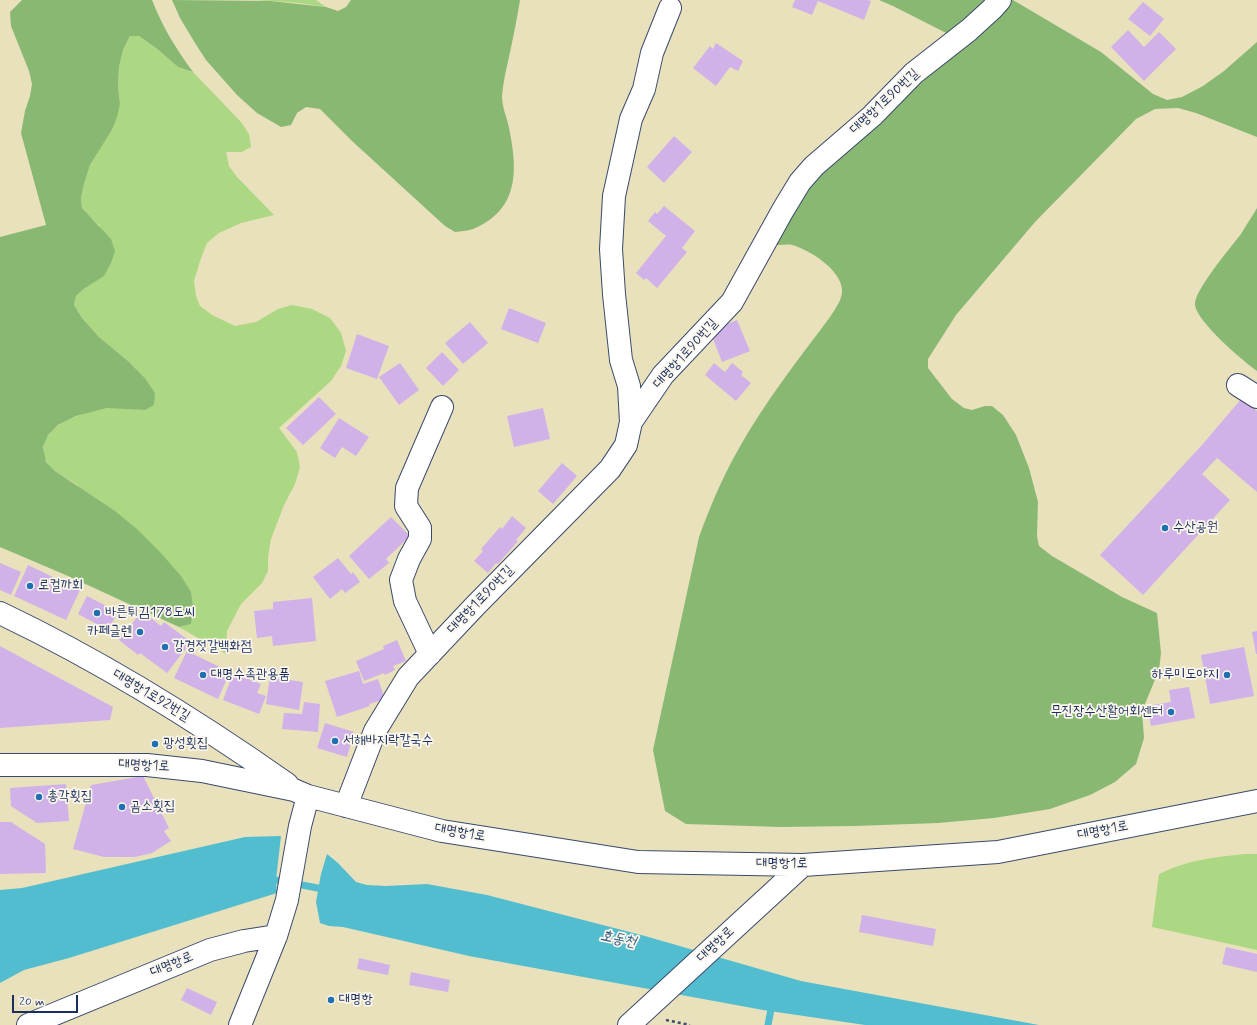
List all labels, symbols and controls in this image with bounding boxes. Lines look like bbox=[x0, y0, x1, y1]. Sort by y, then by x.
street label: 대명항1로90번길 bbox=[847, 66, 923, 138]
street label: 대명항1로90번길 bbox=[650, 315, 722, 393]
place label: 수산공원 bbox=[1173, 520, 1218, 536]
marker: 수산공원 bbox=[1160, 523, 1170, 533]
street label: 대명항1로90번길 bbox=[444, 562, 518, 638]
place label: 로컬까회 bbox=[38, 578, 83, 594]
marker: 로컬까회 bbox=[25, 581, 35, 591]
place label: 바른튀김178도씨 bbox=[105, 605, 195, 621]
marker: 바른튀김178도씨 bbox=[92, 608, 102, 618]
place label: 카페글렌 bbox=[87, 624, 132, 640]
marker: 카페글렌 bbox=[135, 627, 145, 637]
place label: 강경젓갈백화점 bbox=[173, 639, 252, 655]
marker: 강경젓갈백화점 bbox=[160, 642, 170, 652]
street label: 대명항1로92번길 bbox=[109, 666, 193, 726]
place label: 대명수족관용품 bbox=[211, 667, 290, 683]
place label: 하루미도야지 bbox=[1151, 667, 1219, 683]
marker: 대명수족관용품 bbox=[198, 670, 208, 680]
marker: 하루미도야지 bbox=[1222, 670, 1232, 680]
place label: 무진장수산활어회센터 bbox=[1050, 704, 1163, 720]
marker: 무진장수산활어회센터 bbox=[1166, 707, 1176, 717]
place label: 서해바지락칼국수 bbox=[343, 733, 433, 749]
place label: 광성횟집 bbox=[163, 736, 208, 752]
marker: 서해바지락칼국수 bbox=[330, 736, 340, 746]
marker: 광성횟집 bbox=[150, 739, 160, 749]
street label: 대명항1로 bbox=[118, 756, 170, 776]
place label: 총각횟집 bbox=[47, 789, 92, 805]
marker: 총각횟집 bbox=[34, 792, 44, 802]
place label: 곰소횟집 bbox=[130, 799, 175, 815]
marker: 곰소횟집 bbox=[117, 802, 127, 812]
street label: 대명항1로 bbox=[1076, 818, 1130, 844]
street label: 대명항1로 bbox=[433, 820, 487, 846]
street label: 대명항1로 bbox=[756, 856, 808, 872]
street label: 대명항로 bbox=[694, 923, 738, 967]
water label: 호동천 bbox=[598, 927, 638, 953]
street label: 대명항로 bbox=[148, 949, 196, 981]
scale bar bbox=[14, 987, 80, 1013]
place label: 대명항 bbox=[339, 992, 373, 1008]
text: 20 m bbox=[19, 994, 45, 1010]
marker: 대명항 bbox=[326, 995, 336, 1005]

